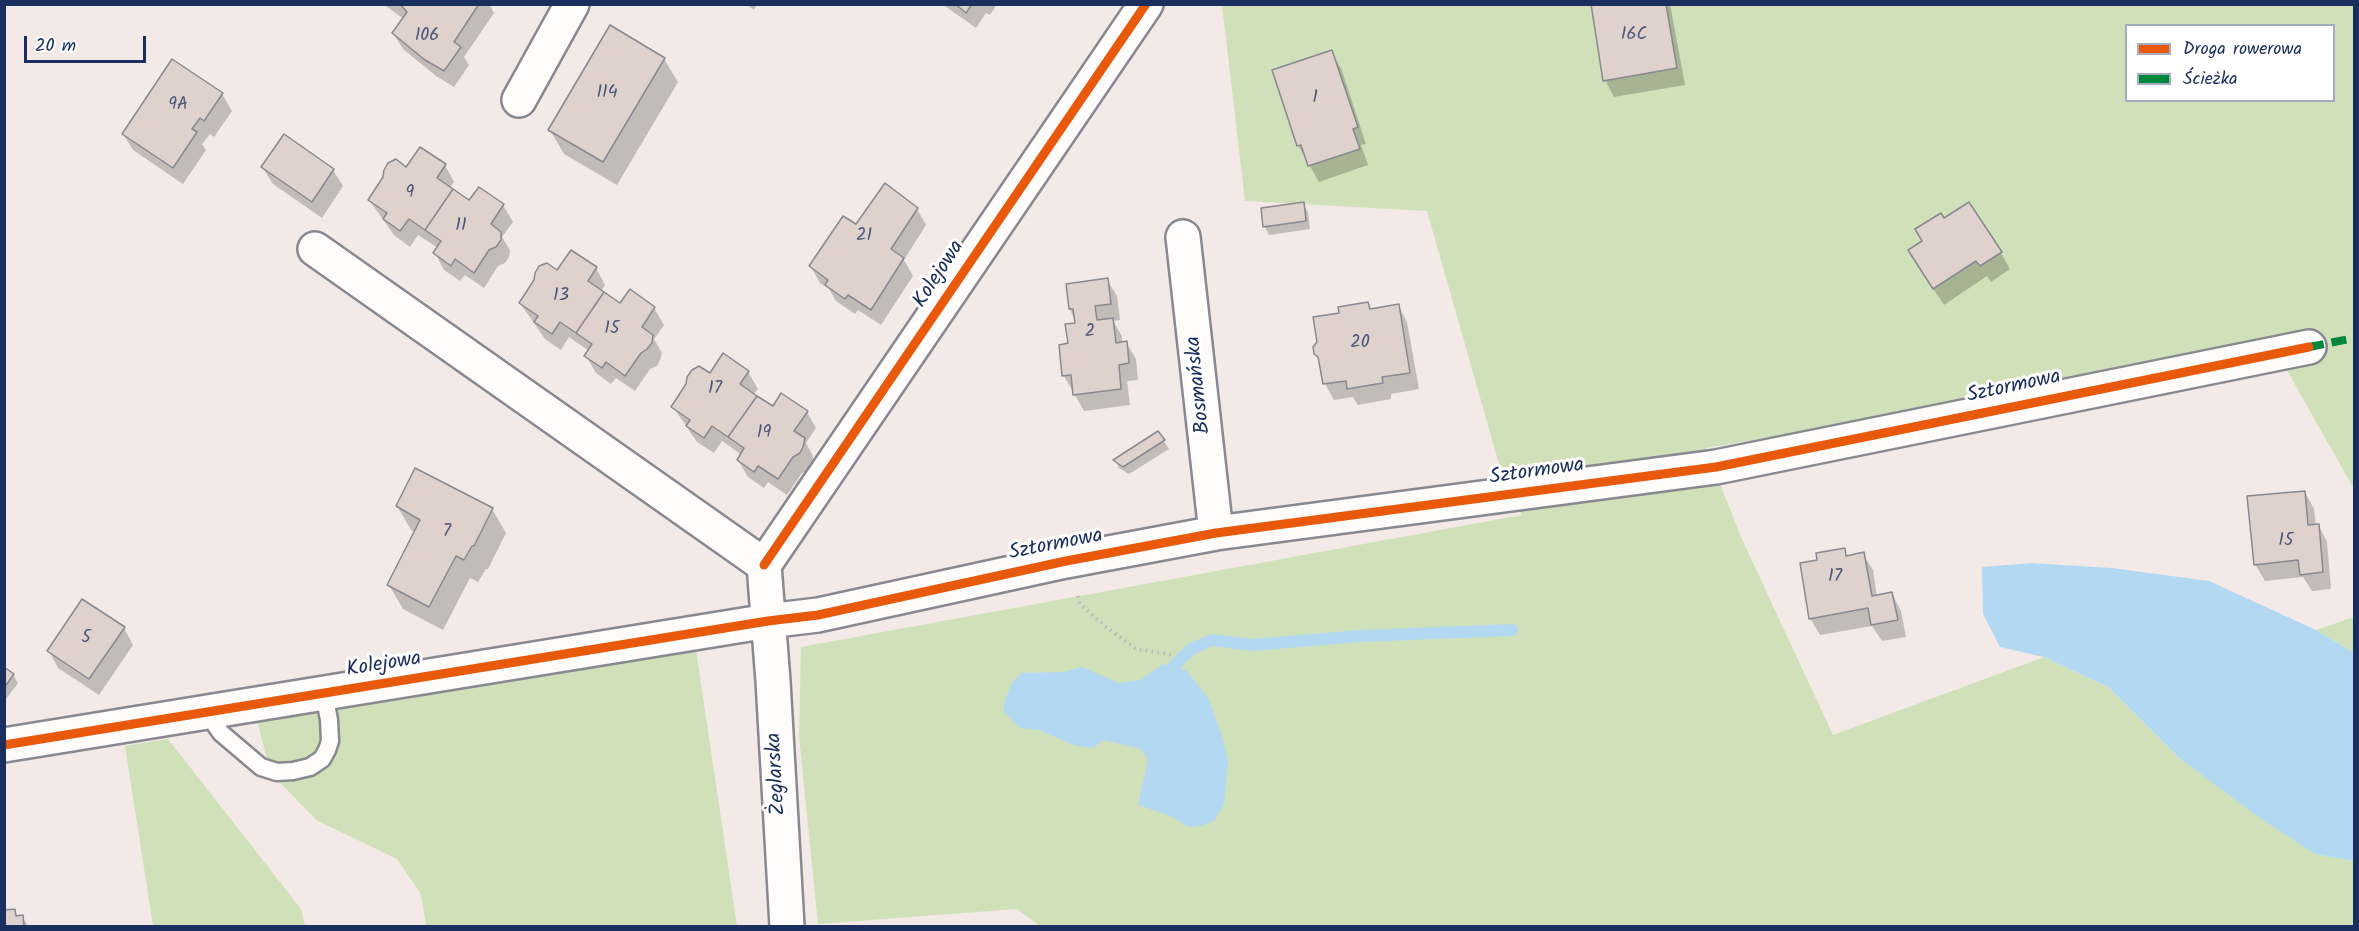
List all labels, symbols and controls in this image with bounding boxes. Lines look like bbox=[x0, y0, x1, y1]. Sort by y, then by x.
scale bar bbox=[27, 24, 148, 62]
legend bbox=[2125, 24, 2335, 102]
house number: 16C bbox=[1621, 25, 1647, 47]
house number: 106 bbox=[415, 26, 439, 48]
text: 20 m bbox=[35, 32, 76, 61]
text: Droga rowerowa bbox=[2183, 35, 2302, 64]
text: Ścieżka bbox=[2183, 65, 2238, 94]
house number: 114 bbox=[596, 83, 618, 105]
house number: 1 bbox=[1312, 88, 1318, 110]
house number: 9A bbox=[168, 95, 188, 117]
house number: 9 bbox=[406, 183, 414, 205]
house number: 11 bbox=[455, 216, 467, 238]
house number: 21 bbox=[856, 226, 872, 248]
street label: Kolejowa bbox=[909, 237, 971, 313]
house number: 13 bbox=[553, 286, 569, 308]
house number: 15 bbox=[604, 319, 620, 341]
house number: 2 bbox=[1085, 322, 1095, 344]
house number: 20 bbox=[1350, 333, 1370, 355]
street label: Bosmańska bbox=[1182, 335, 1218, 435]
street label: Sztormowa bbox=[1965, 366, 2063, 410]
house number: 17 bbox=[708, 379, 722, 401]
house number: 19 bbox=[757, 423, 771, 445]
street label: Sztormowa bbox=[1488, 454, 1586, 492]
house number: 7 bbox=[443, 522, 451, 544]
street label: Sztormowa bbox=[1007, 525, 1105, 567]
house number: 15 bbox=[2278, 531, 2294, 553]
house number: 17 bbox=[1828, 567, 1842, 589]
house number: 5 bbox=[81, 628, 91, 650]
street label: Kolejowa bbox=[345, 648, 423, 684]
street label: Żeglarska bbox=[763, 732, 793, 816]

